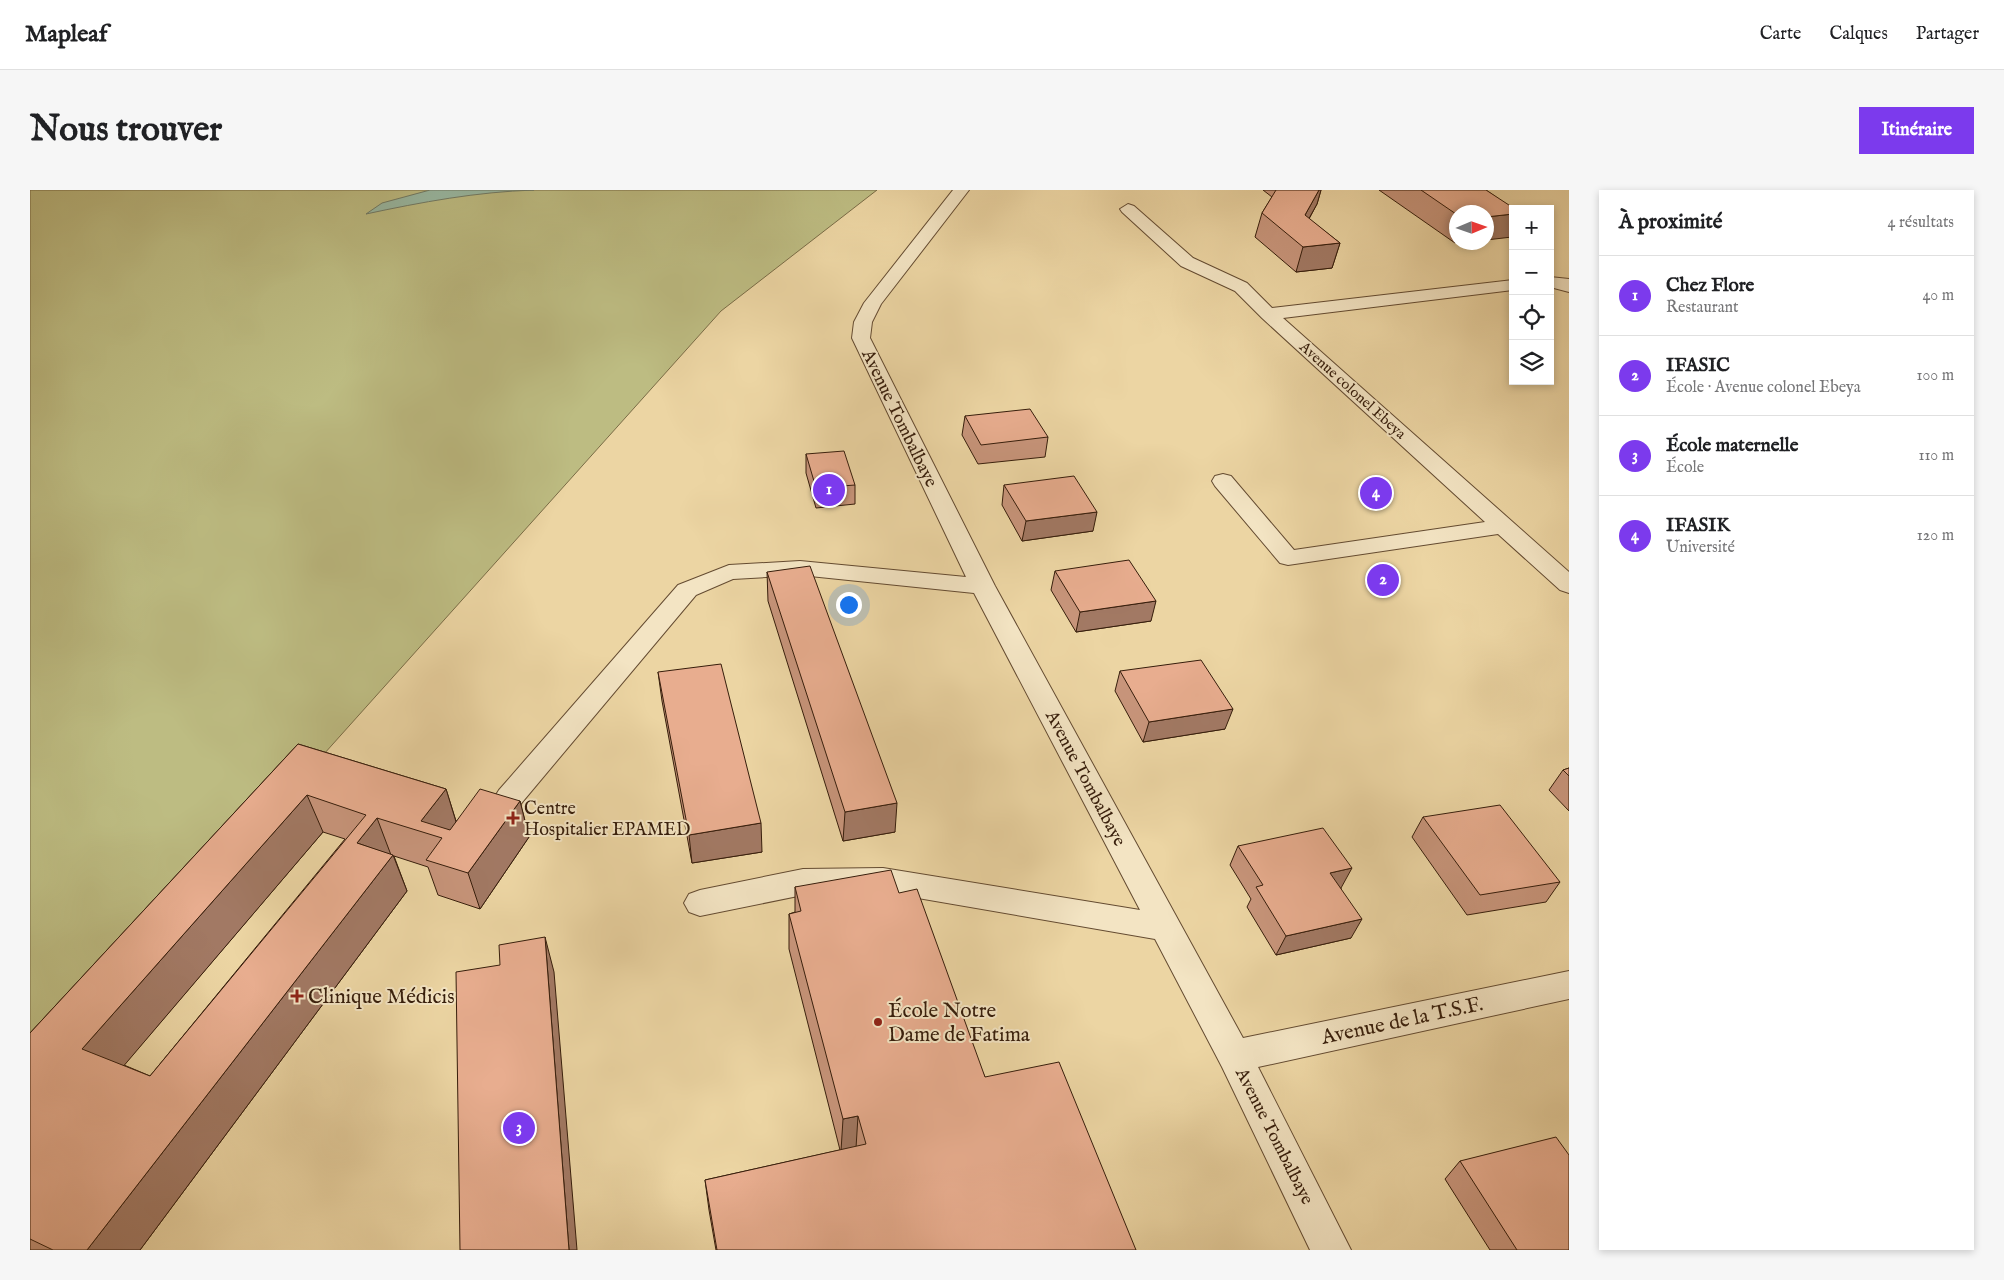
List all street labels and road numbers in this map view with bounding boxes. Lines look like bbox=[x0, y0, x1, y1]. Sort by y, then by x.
street label: Avenue colonel Ebeya bbox=[1295, 337, 1410, 444]
street label: Avenue Tombalbaye bbox=[855, 345, 942, 491]
street label: Avenue Tombalbaye bbox=[1039, 706, 1130, 851]
street label: Avenue de la T.S.F. bbox=[1318, 991, 1486, 1052]
street label: Avenue Tombalbaye bbox=[1229, 1064, 1318, 1209]

